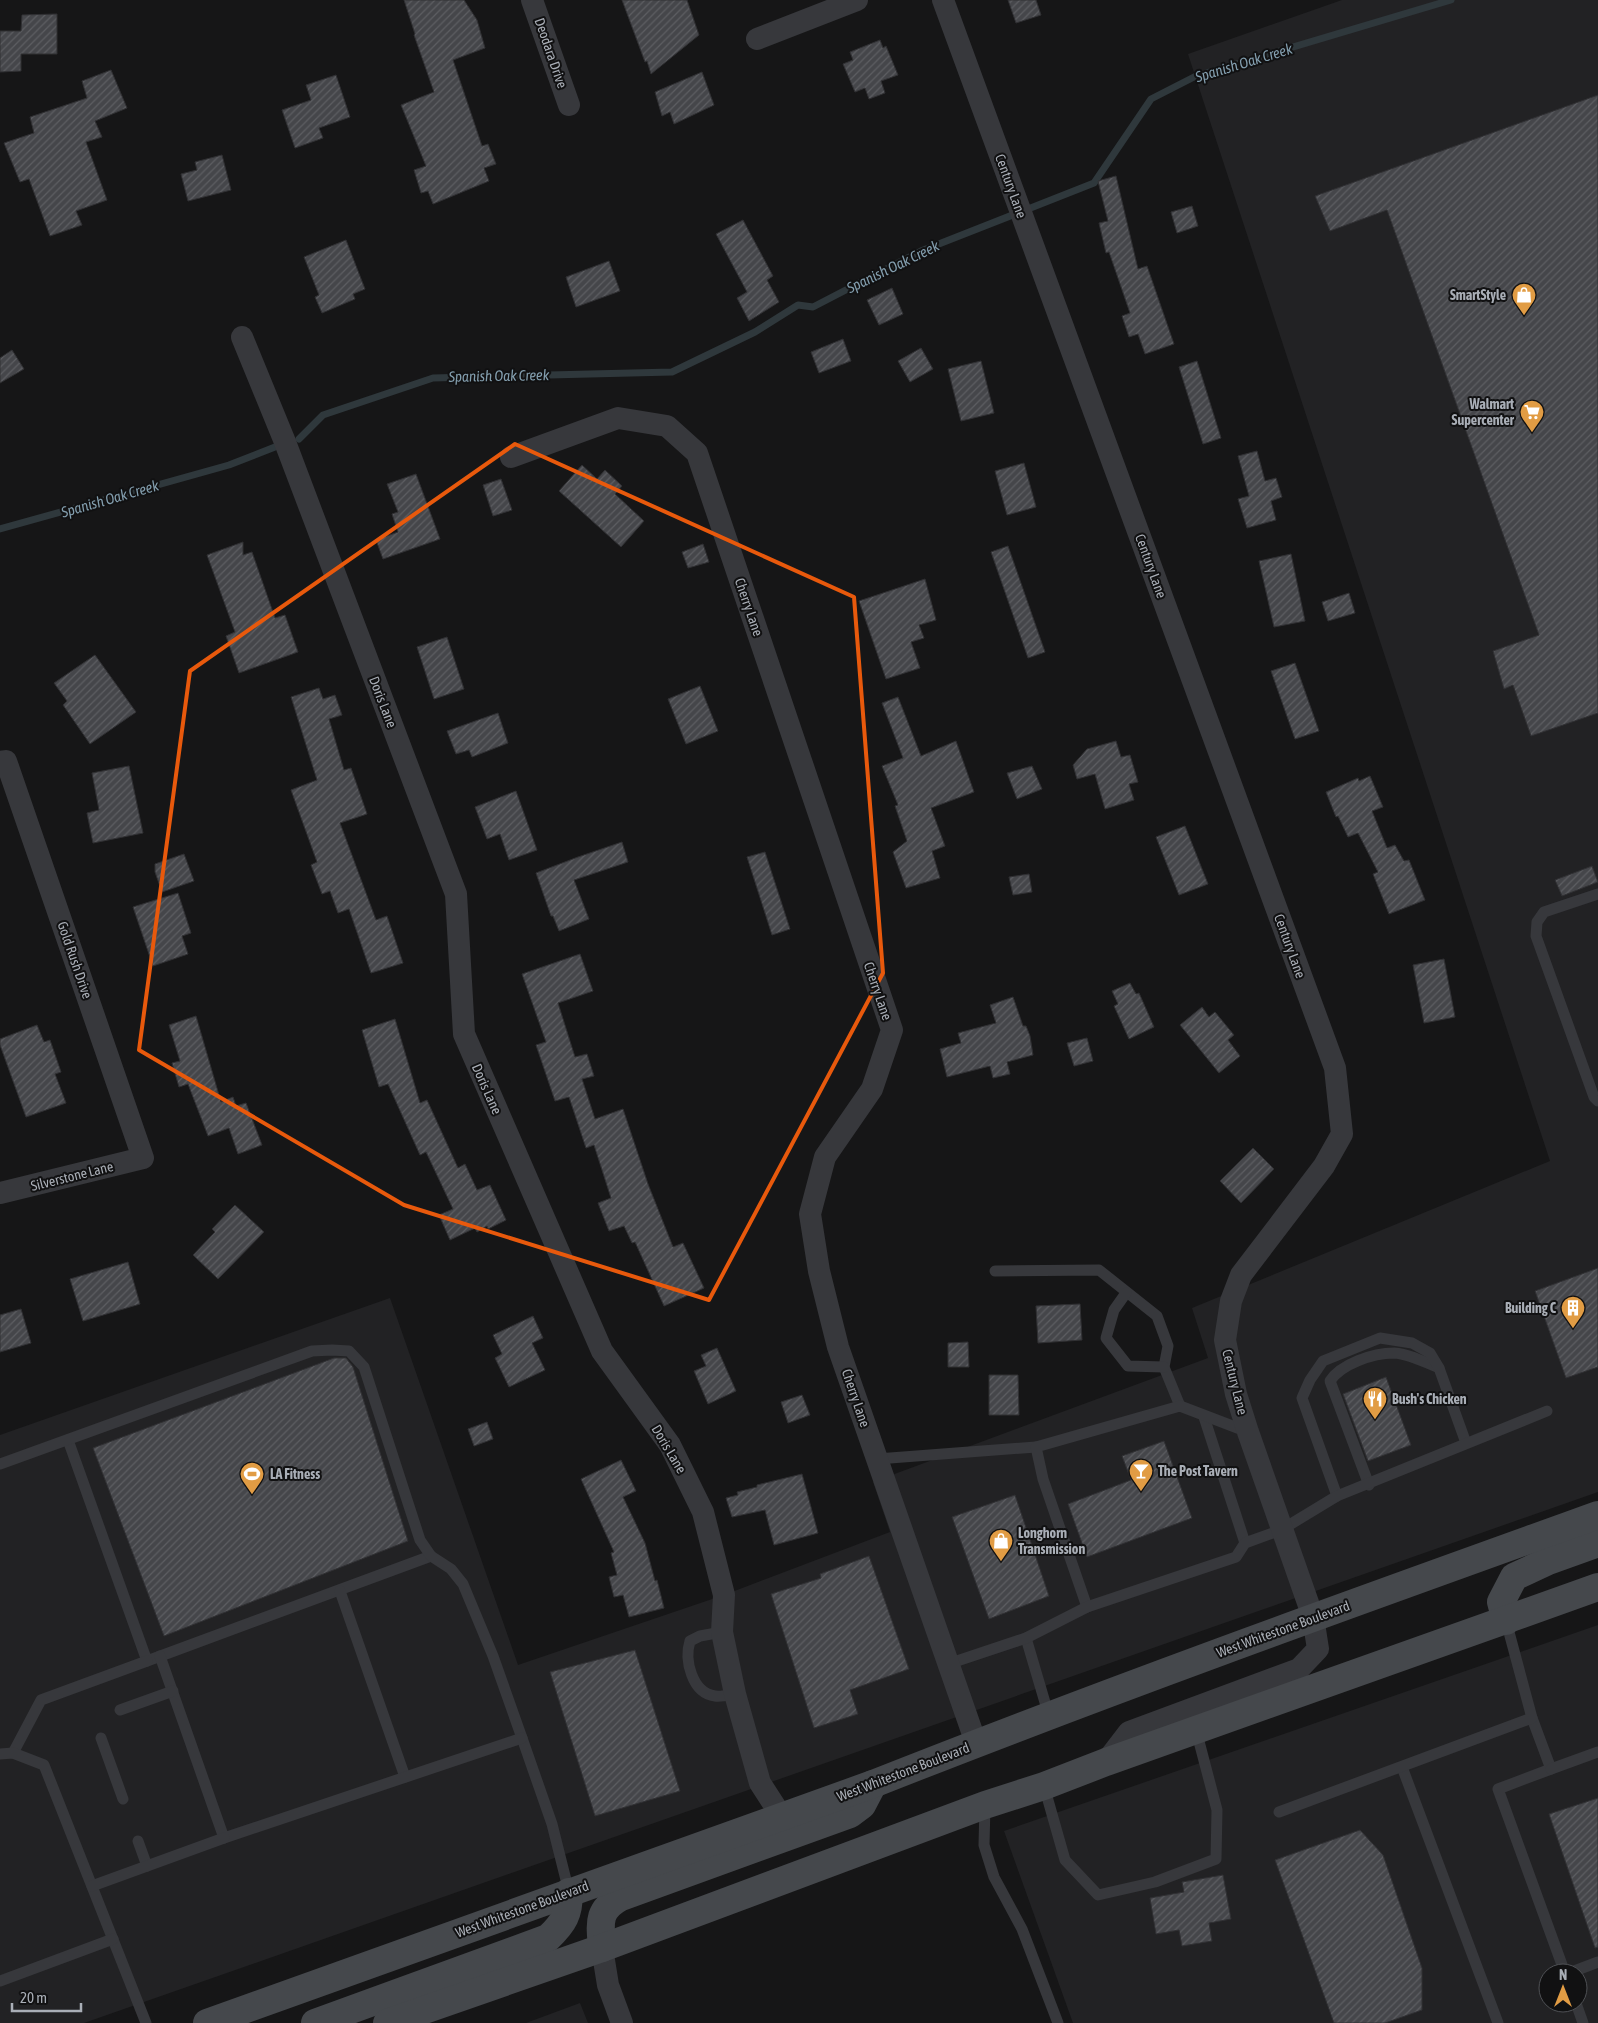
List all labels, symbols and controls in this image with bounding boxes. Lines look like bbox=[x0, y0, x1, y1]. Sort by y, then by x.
street label: Deodara Drive bbox=[532, 16, 570, 90]
water label: Spanish Oak Creek bbox=[1192, 40, 1295, 86]
street label: Century Lane bbox=[992, 152, 1030, 220]
water label: Spanish Oak Creek bbox=[843, 237, 942, 297]
shop icon: SmartStyle bbox=[1511, 282, 1537, 316]
place label: SmartStyle bbox=[1450, 287, 1506, 303]
water label: Spanish Oak Creek bbox=[447, 366, 550, 385]
place label: Walmart Supercenter bbox=[1452, 396, 1515, 428]
supermarket icon: Walmart Supercenter bbox=[1519, 399, 1545, 433]
water label: Spanish Oak Creek bbox=[58, 476, 161, 521]
street label: Century Lane bbox=[1132, 532, 1170, 600]
street label: Cherry Lane bbox=[732, 576, 766, 638]
street label: Doris Lane bbox=[366, 674, 400, 730]
street label: Century Lane bbox=[1271, 912, 1309, 980]
street label: Gold Rush Drive bbox=[54, 919, 96, 1001]
street label: Cherry Lane bbox=[861, 960, 895, 1022]
street label: Doris Lane bbox=[469, 1061, 505, 1117]
street label: Silverstone Lane bbox=[29, 1158, 115, 1194]
building icon: Building C bbox=[1560, 1295, 1586, 1329]
place label: Building C bbox=[1505, 1300, 1557, 1316]
street label: Century Lane bbox=[1219, 1347, 1251, 1417]
street label: Cherry Lane bbox=[839, 1367, 873, 1429]
restaurant icon: Bush's Chicken bbox=[1362, 1386, 1388, 1420]
place label: Bush's Chicken bbox=[1392, 1391, 1467, 1407]
street label: Doris Lane bbox=[648, 1422, 690, 1476]
bar icon: The Post Tavern bbox=[1128, 1458, 1154, 1492]
sports icon: LA Fitness bbox=[239, 1461, 265, 1495]
place label: The Post Tavern bbox=[1158, 1463, 1238, 1479]
place label: LA Fitness bbox=[270, 1466, 320, 1482]
place label: Longhorn Transmission bbox=[1018, 1525, 1085, 1557]
shop icon: Longhorn Transmission bbox=[988, 1528, 1014, 1562]
street label: West Whitestone Boulevard bbox=[1214, 1597, 1352, 1661]
street label: West Whitestone Boulevard bbox=[835, 1739, 971, 1805]
street label: West Whitestone Boulevard bbox=[453, 1877, 591, 1941]
north arrow bbox=[1538, 1963, 1588, 2013]
text: N bbox=[1559, 1967, 1567, 1983]
scale bar bbox=[12, 1980, 81, 2012]
text: 20 m bbox=[20, 1989, 47, 2006]

